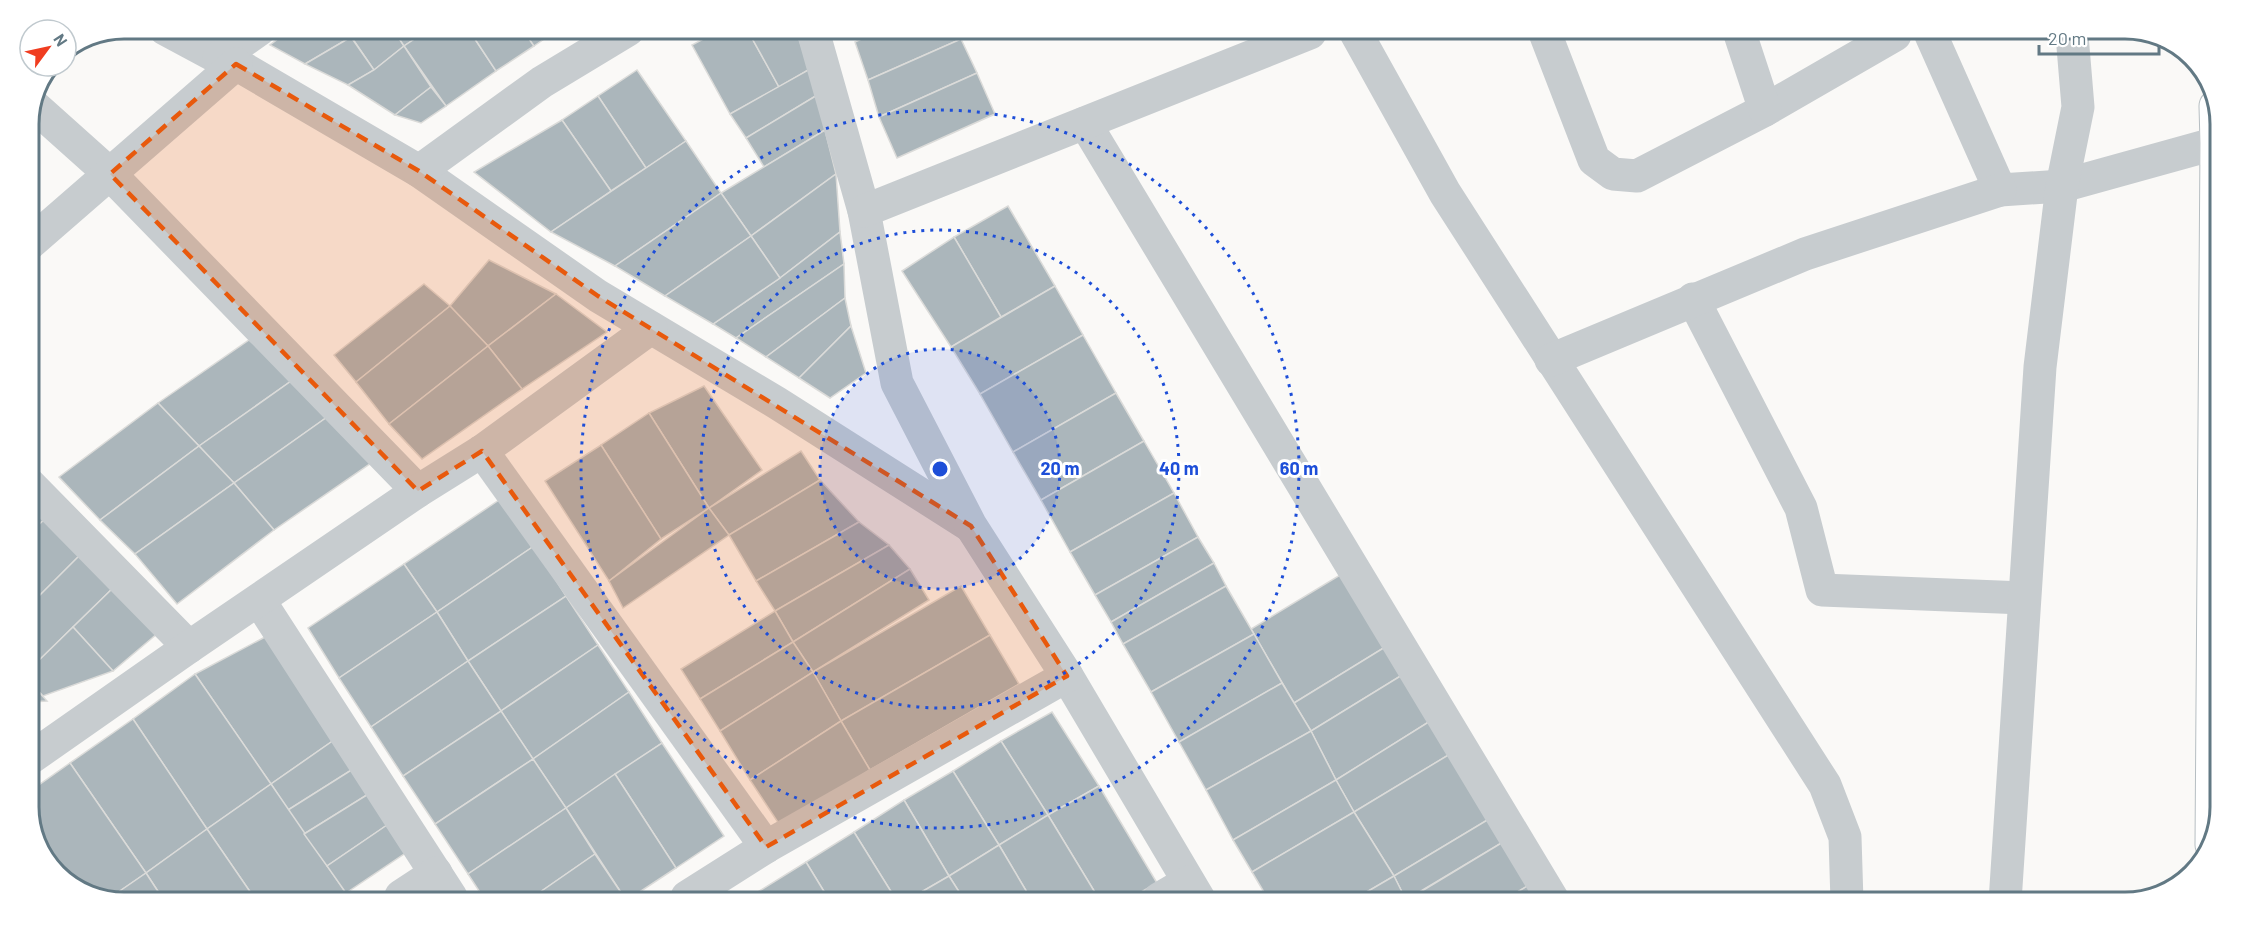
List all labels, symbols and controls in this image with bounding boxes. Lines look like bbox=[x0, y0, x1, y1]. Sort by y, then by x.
north arrow bbox=[18, 18, 78, 78]
scale bar bbox=[2039, 18, 2159, 56]
text: 20 m bbox=[2048, 27, 2086, 49]
text: N bbox=[50, 30, 72, 49]
text: 20 m bbox=[1041, 457, 1079, 479]
text: 40 m bbox=[1159, 457, 1199, 479]
text: 60 m bbox=[1280, 457, 1318, 479]
centre of rings bbox=[930, 459, 950, 479]

